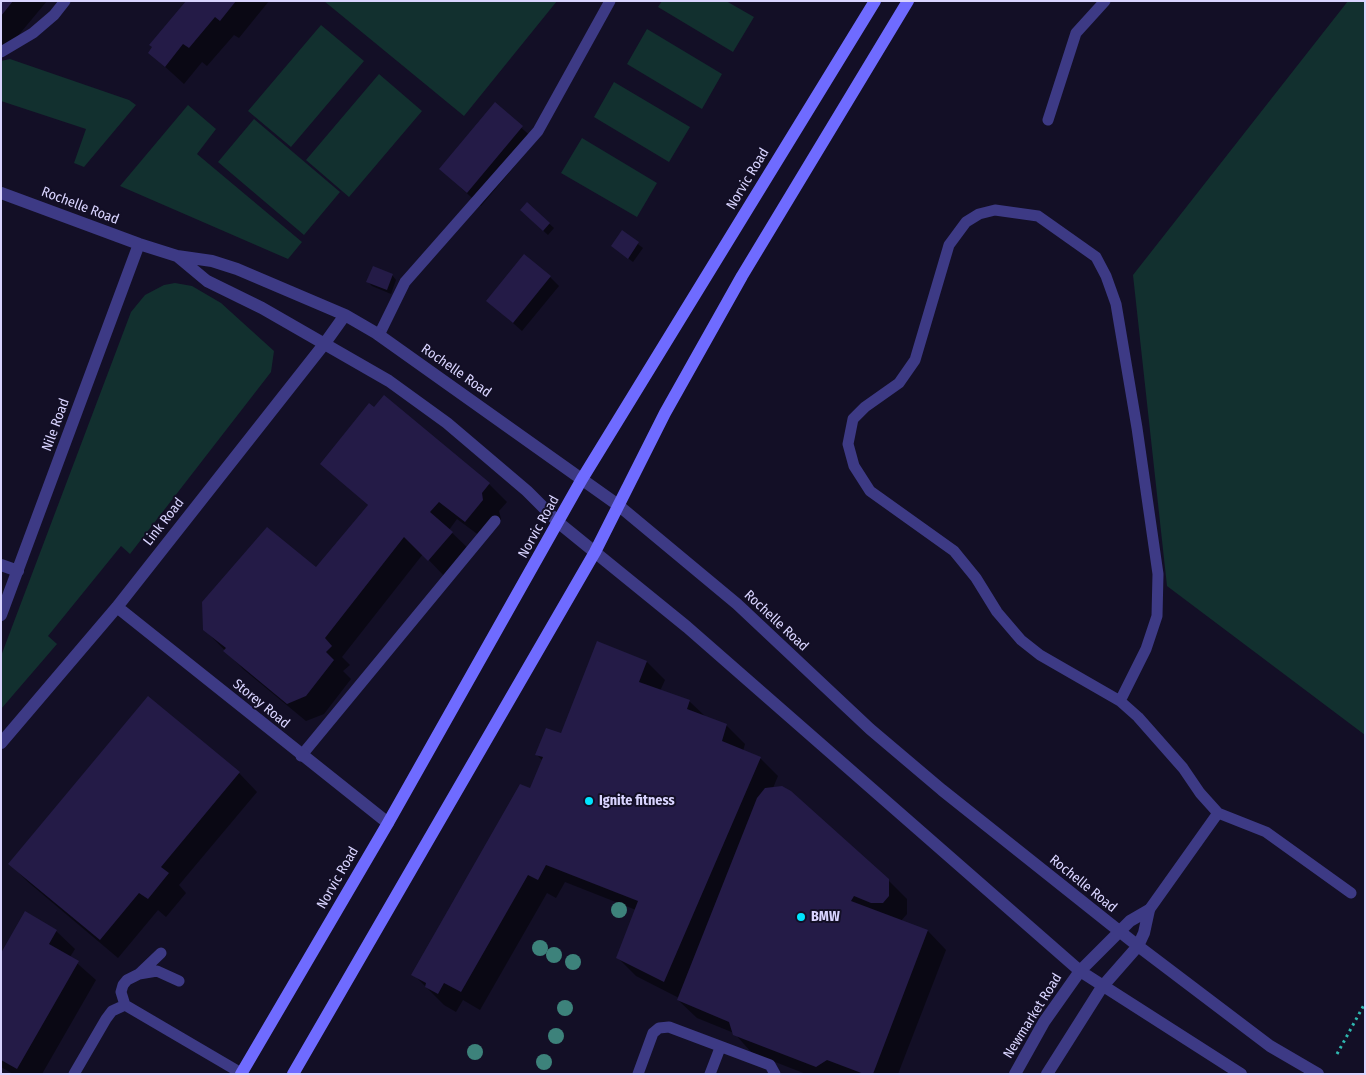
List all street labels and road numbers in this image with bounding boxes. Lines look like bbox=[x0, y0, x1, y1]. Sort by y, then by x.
street label: Norvic Road bbox=[723, 145, 773, 213]
street label: Rochelle Road bbox=[39, 184, 121, 228]
street label: Rochelle Road bbox=[418, 341, 494, 401]
street label: Nile Road bbox=[39, 396, 73, 454]
street label: Norvic Road bbox=[515, 493, 563, 561]
street label: Link Road bbox=[140, 495, 188, 549]
street label: Rochelle Road bbox=[740, 587, 812, 655]
street label: Storey Road bbox=[229, 676, 293, 732]
street label: Norvic Road bbox=[314, 844, 362, 912]
street label: Rochelle Road bbox=[1046, 852, 1120, 916]
street label: Newmarket Road bbox=[1000, 970, 1066, 1062]

